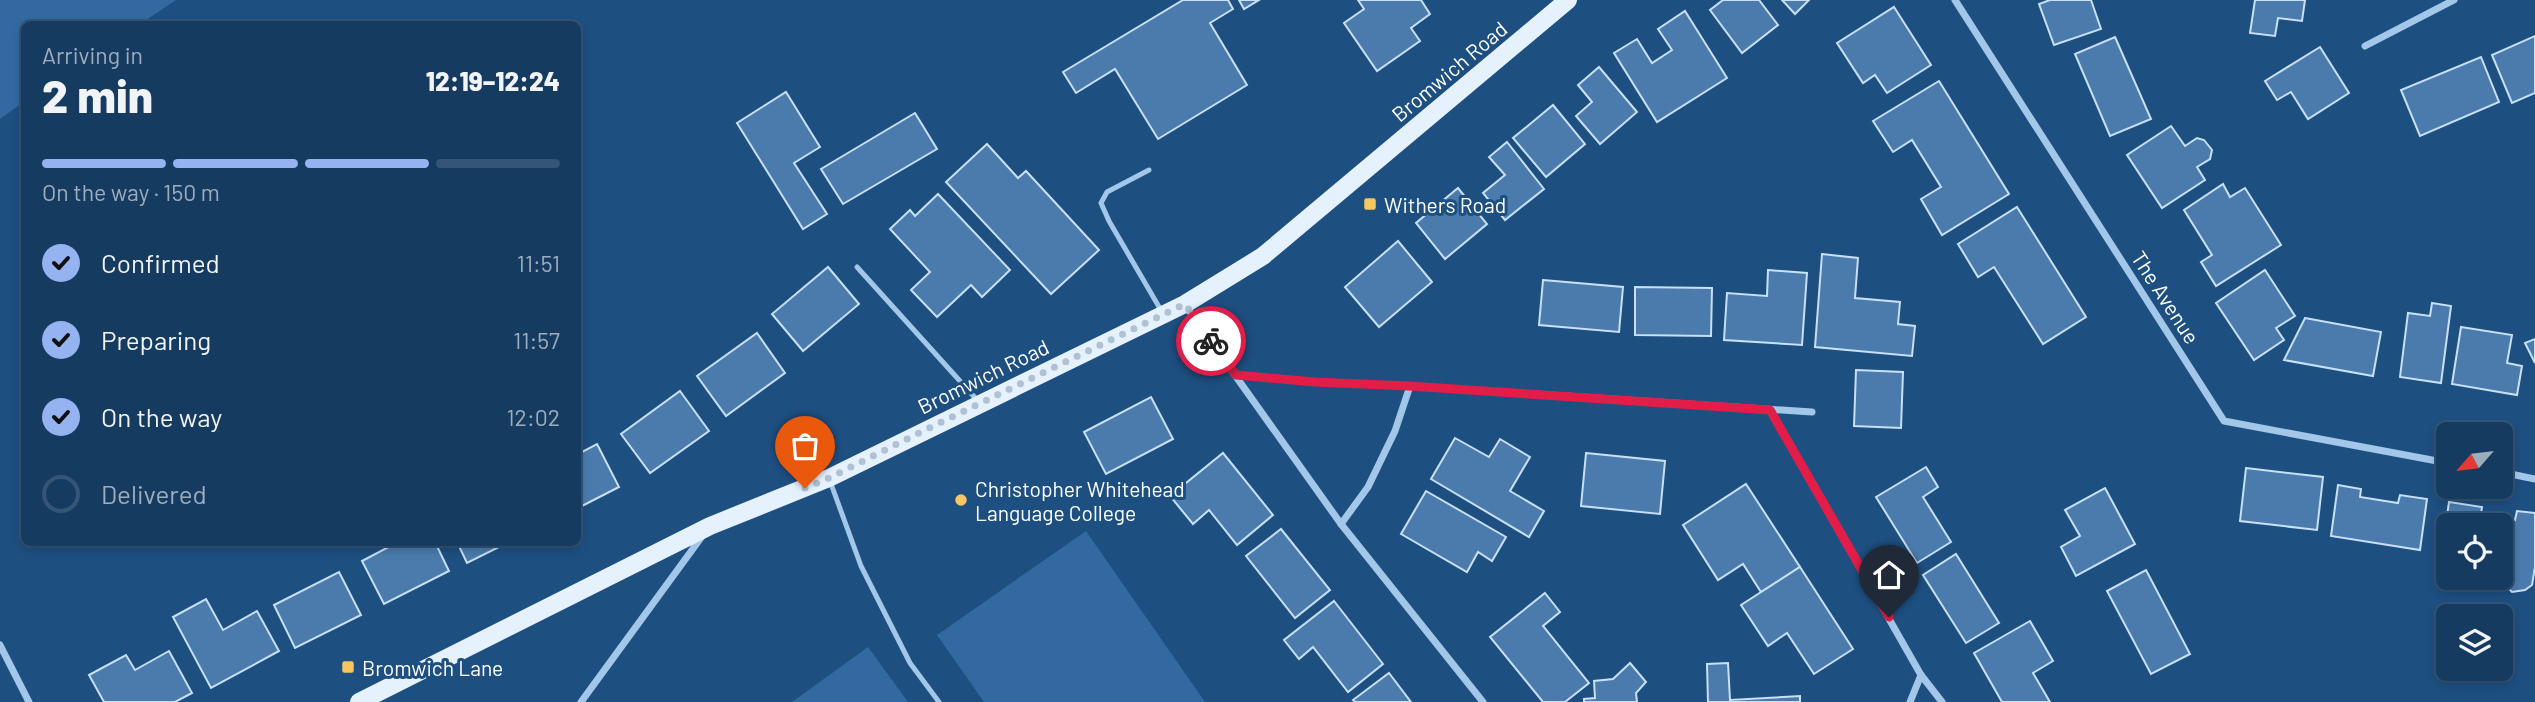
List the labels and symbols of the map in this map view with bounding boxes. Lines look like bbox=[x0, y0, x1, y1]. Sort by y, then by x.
street label: Bromwich Road bbox=[1386, 16, 1512, 126]
place label: Withers Road bbox=[1384, 192, 1506, 217]
marker: Withers Road bbox=[1362, 196, 1378, 212]
street label: The Avenue bbox=[2127, 246, 2205, 348]
courier bbox=[1176, 306, 1246, 376]
street label: Bromwich Road bbox=[913, 333, 1053, 419]
pin bbox=[775, 416, 835, 488]
north arrow bbox=[2436, 422, 2513, 499]
place label: Christopher Whitehead Language College bbox=[975, 476, 1185, 525]
marker: Christopher Whitehead Language College bbox=[953, 492, 969, 508]
pin bbox=[1859, 545, 1919, 617]
place label: Bromwich Lane bbox=[362, 655, 503, 680]
marker: Bromwich Lane bbox=[340, 659, 356, 675]

